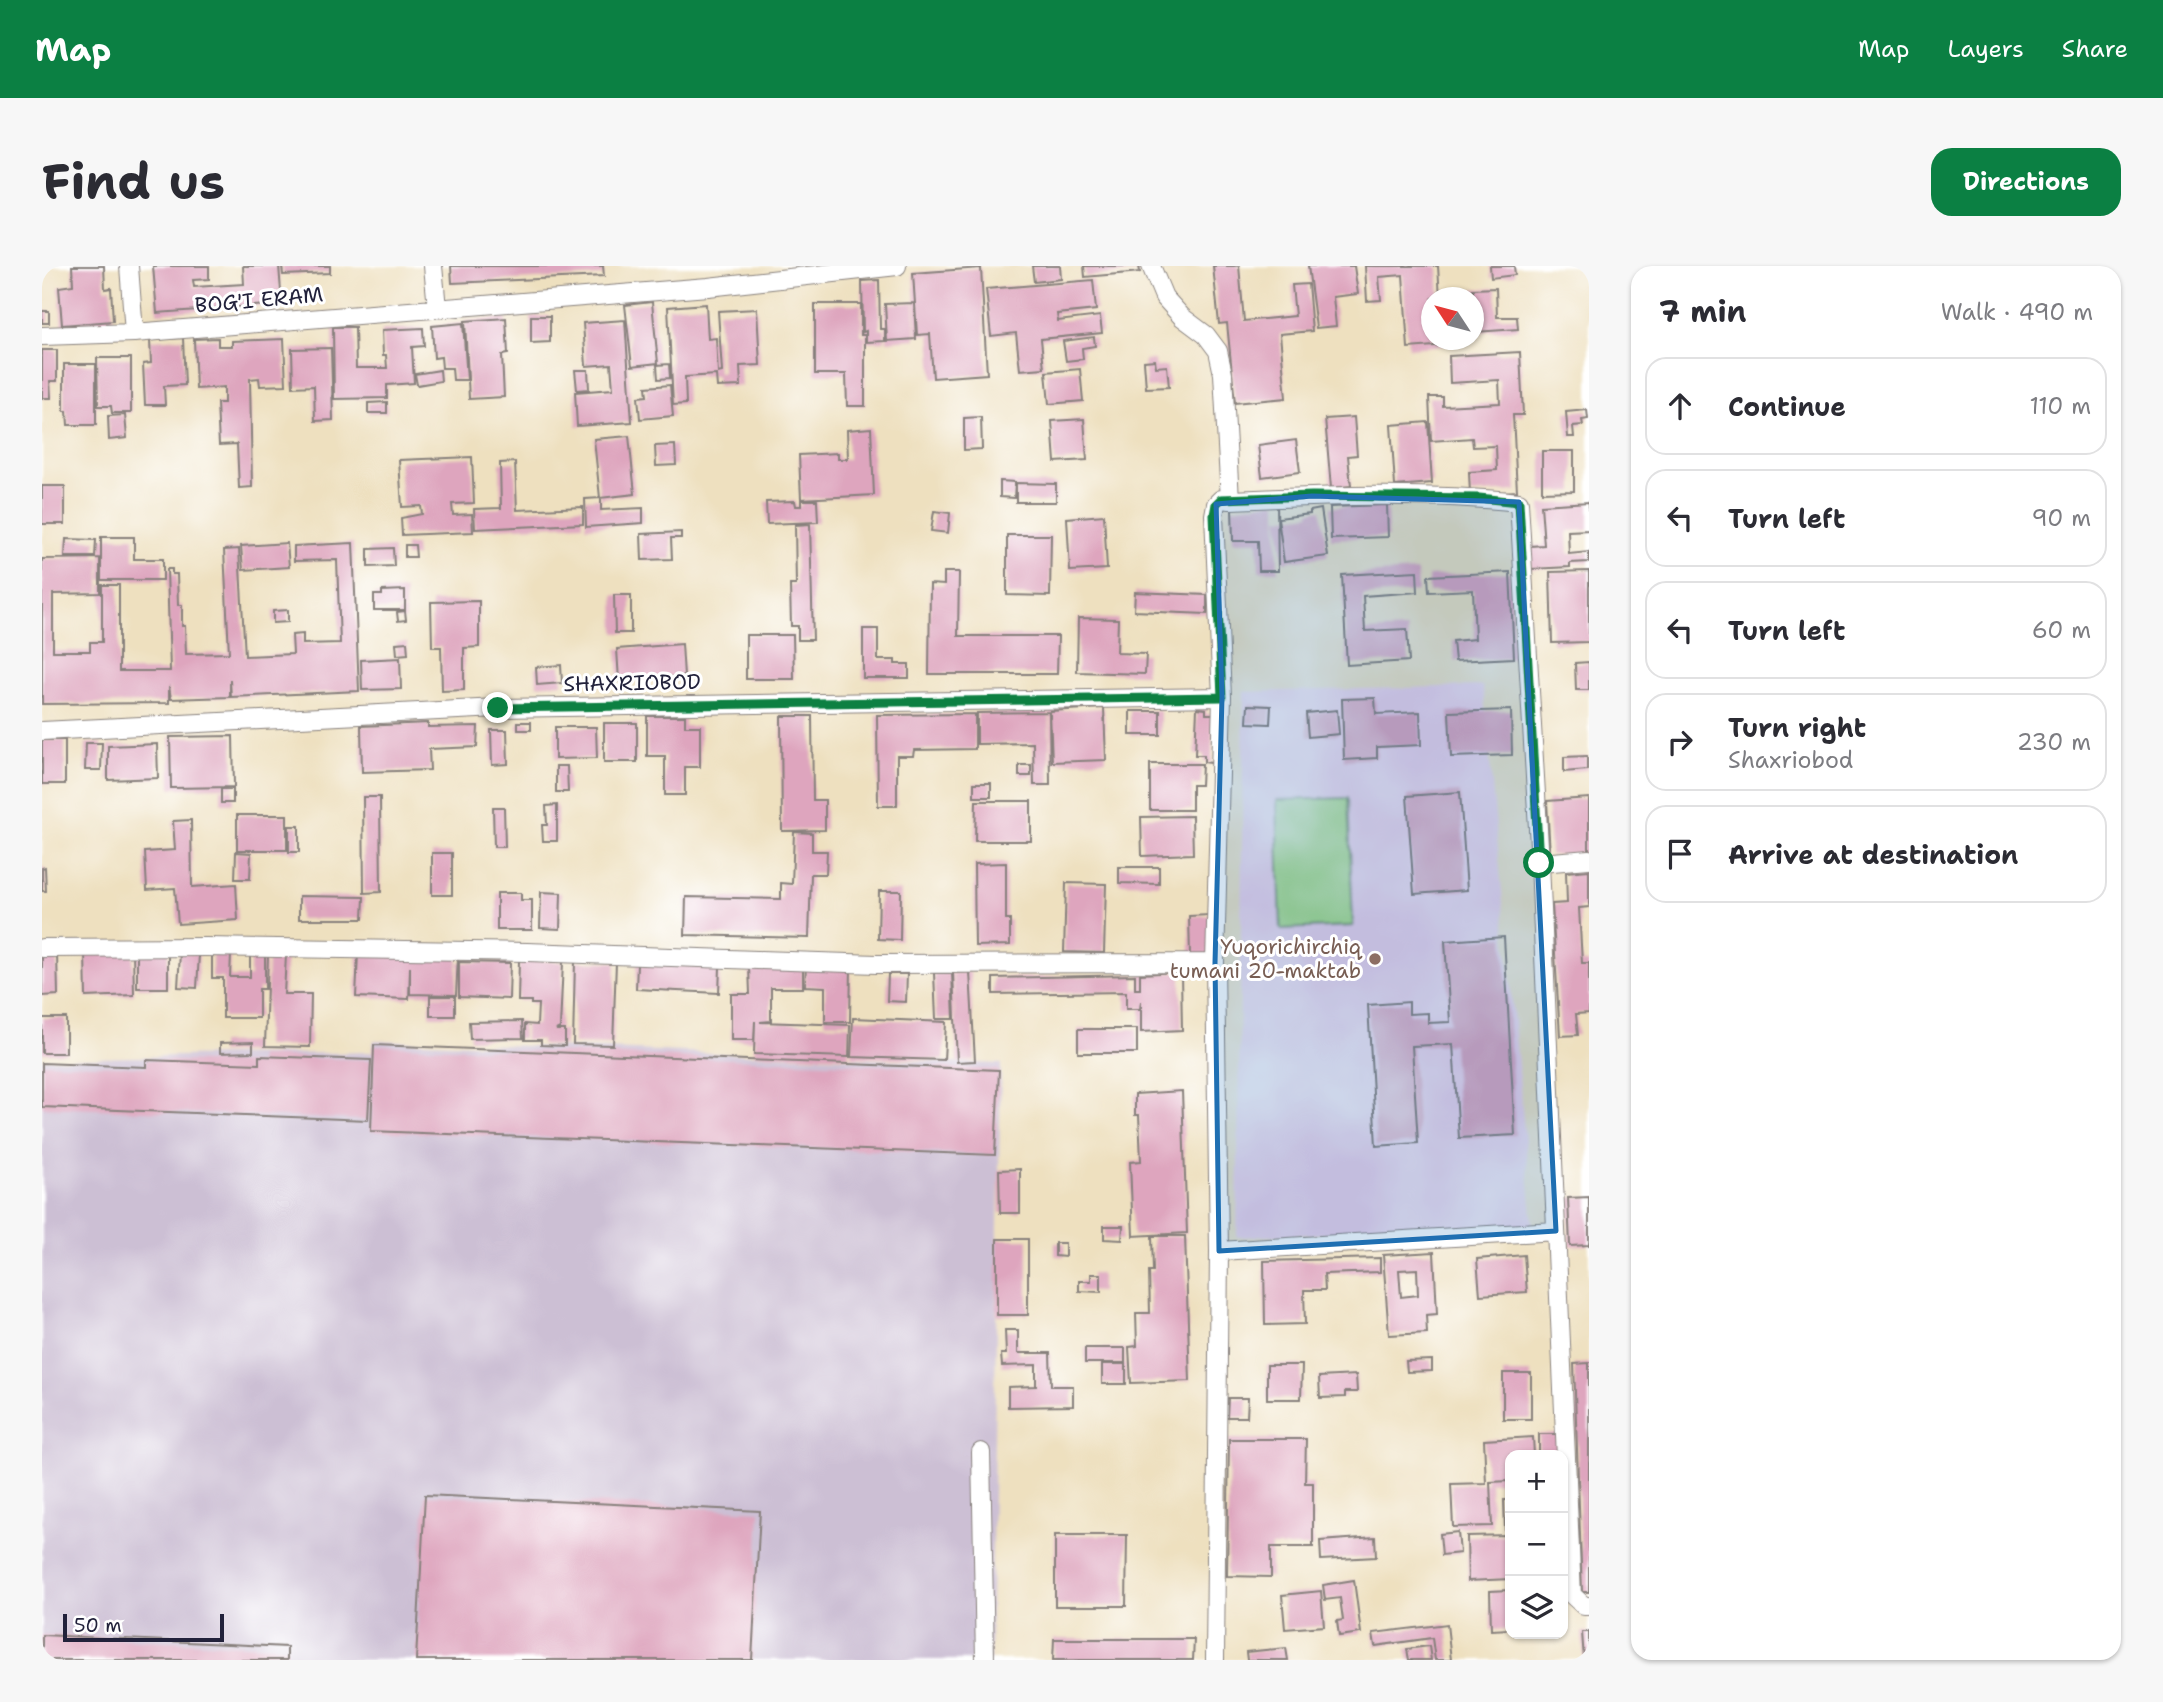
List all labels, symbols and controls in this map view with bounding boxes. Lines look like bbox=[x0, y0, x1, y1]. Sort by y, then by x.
text: Map bbox=[35, 27, 111, 72]
text: Map bbox=[1858, 33, 1909, 65]
text: Layers bbox=[1947, 33, 2024, 65]
text: Share bbox=[2062, 33, 2128, 65]
button: Directions bbox=[1931, 148, 2121, 216]
text: Find us bbox=[42, 149, 225, 215]
street label: BOG'I ERAM bbox=[194, 280, 324, 320]
north arrow bbox=[1421, 287, 1484, 350]
text: 7 min bbox=[1659, 291, 1746, 332]
text: Walk · 490 m bbox=[1941, 297, 2093, 327]
icon: ahead bbox=[1661, 387, 1699, 425]
text: Continue bbox=[1728, 389, 1846, 424]
text: 110 m bbox=[2029, 391, 2091, 421]
icon: left bbox=[1661, 499, 1699, 537]
text: Turn left bbox=[1728, 501, 1845, 536]
text: 90 m bbox=[2031, 503, 2091, 533]
icon: left bbox=[1661, 611, 1699, 649]
text: Turn left bbox=[1728, 613, 1845, 648]
text: 60 m bbox=[2032, 615, 2091, 645]
street label: SHAXRIOBOD bbox=[563, 668, 701, 698]
route end bbox=[482, 692, 513, 723]
text: Turn right bbox=[1728, 710, 1866, 745]
icon: right bbox=[1661, 723, 1699, 761]
text: 230 m bbox=[2017, 727, 2091, 757]
text: Shaxriobod bbox=[1728, 745, 1853, 775]
icon: arrive bbox=[1661, 835, 1699, 873]
text: Arrive at destination bbox=[1728, 837, 2018, 872]
route start bbox=[1523, 847, 1554, 878]
place label: Yuqorichirchiq tumani 20-maktab bbox=[1170, 933, 1363, 985]
marker: Yuqorichirchiq tumani 20-maktab bbox=[1367, 951, 1383, 967]
map controls bbox=[1505, 1450, 1568, 1639]
button: + bbox=[1505, 1450, 1568, 1513]
button: − bbox=[1505, 1513, 1568, 1576]
button: layers bbox=[1505, 1576, 1568, 1639]
scale bar bbox=[63, 1611, 224, 1643]
text: 50 m bbox=[74, 1613, 122, 1638]

